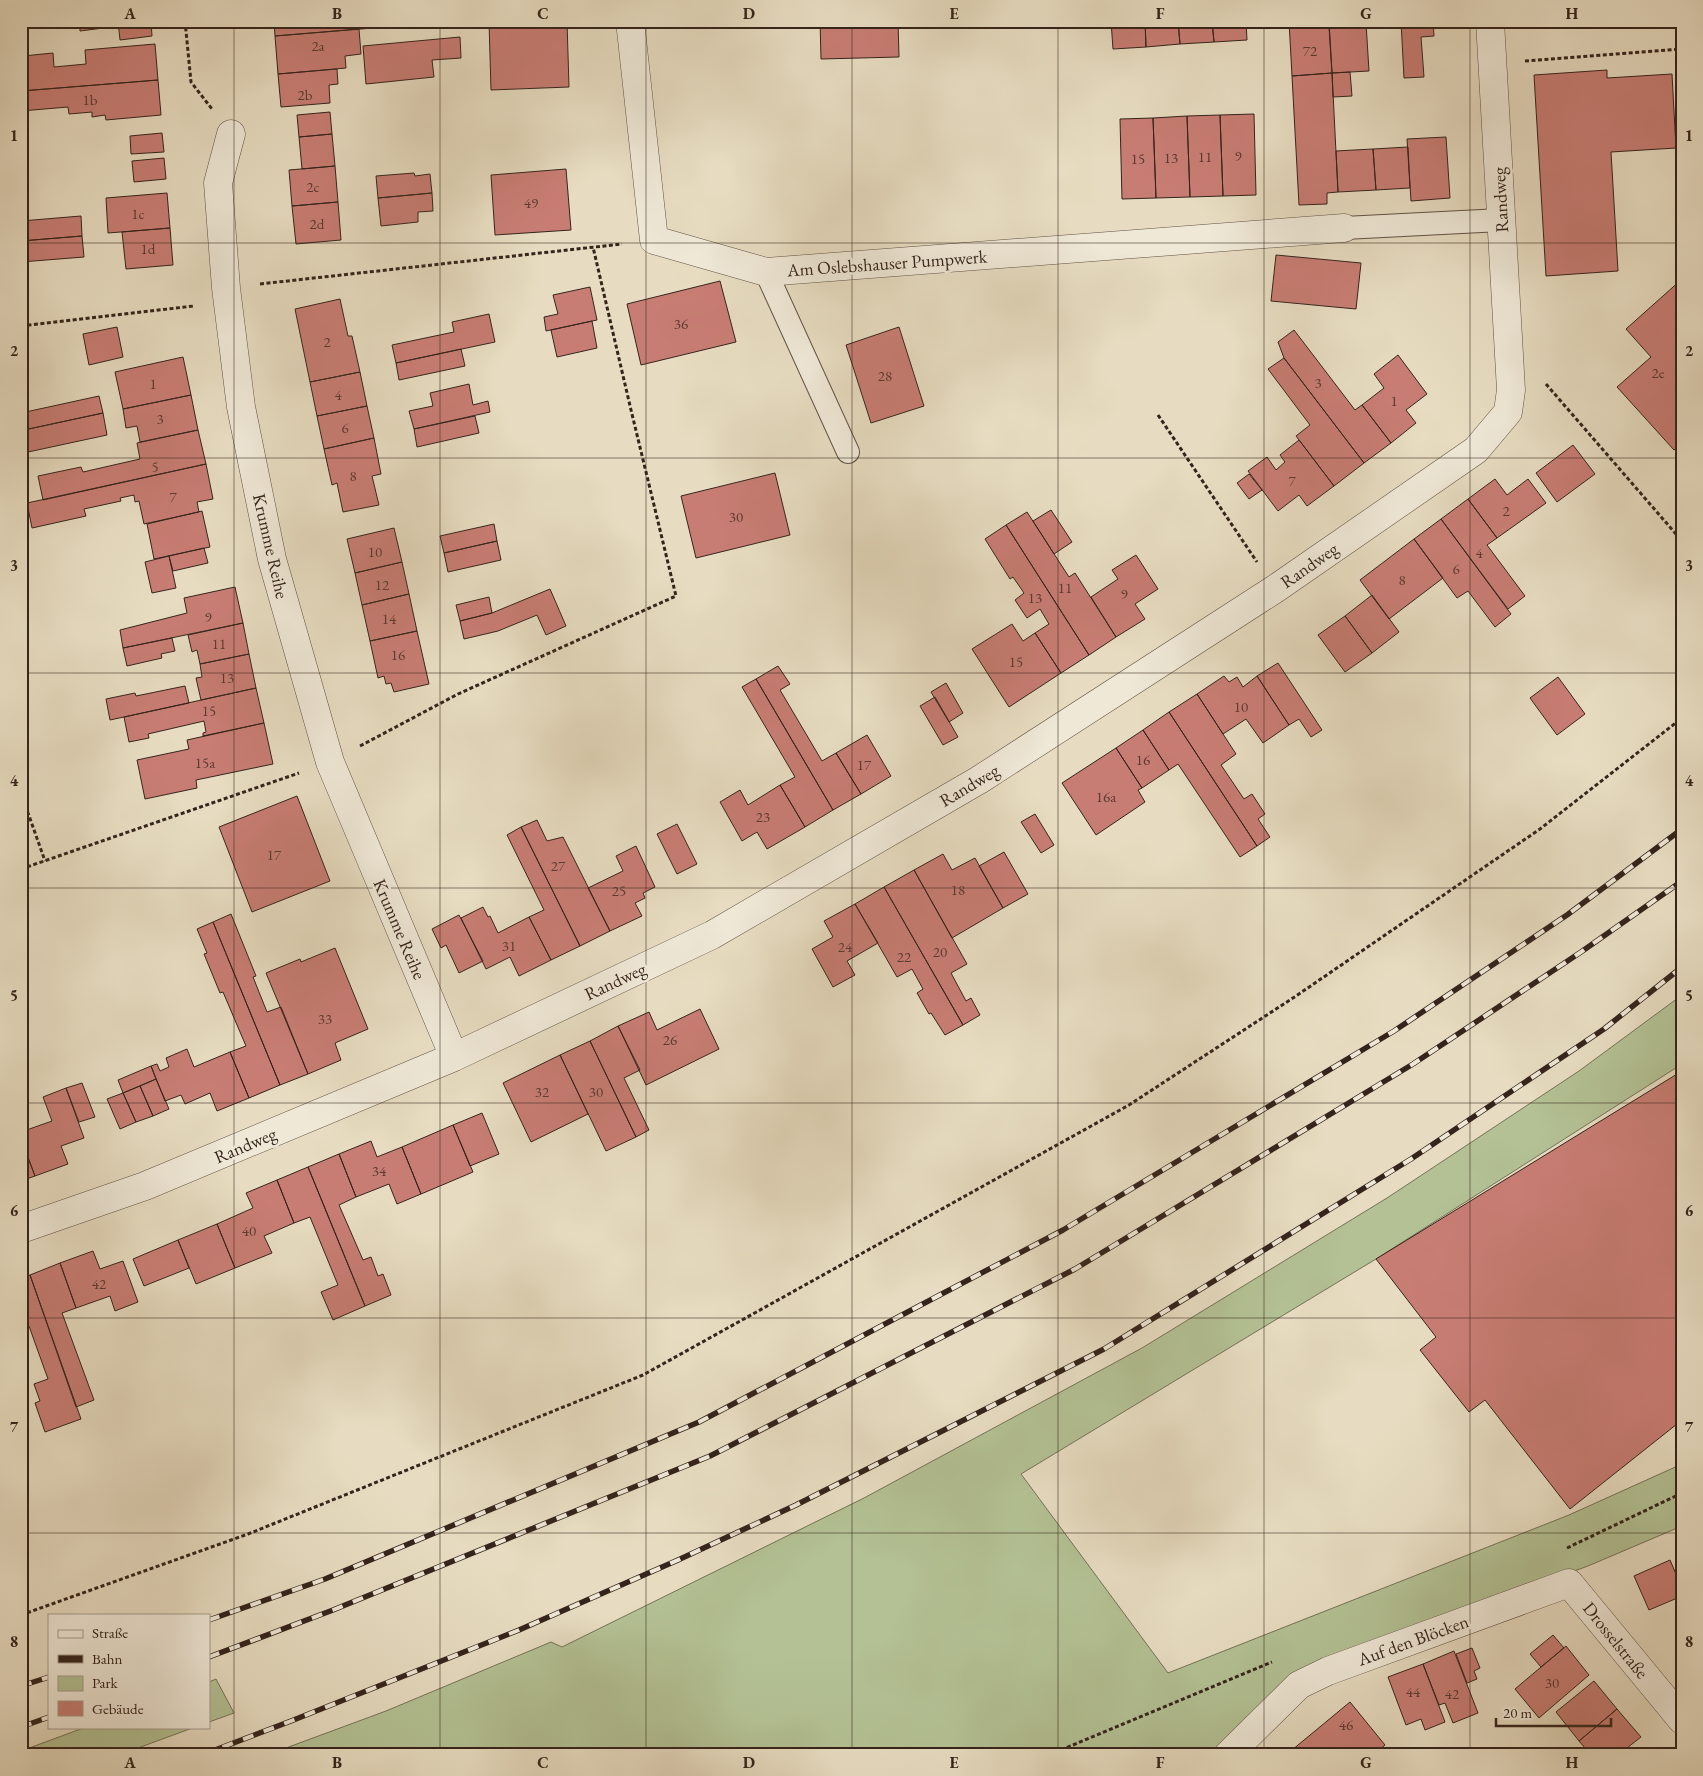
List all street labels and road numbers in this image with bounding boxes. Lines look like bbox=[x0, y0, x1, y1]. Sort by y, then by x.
street label: Randweg bbox=[1487, 167, 1513, 233]
street label: Am Oslebshauser Pumpwerk bbox=[785, 245, 988, 282]
street label: Krumme Reihe bbox=[248, 491, 294, 601]
street label: Randweg bbox=[1276, 537, 1343, 593]
street label: Randweg bbox=[935, 758, 1003, 812]
street label: Krumme Reihe bbox=[369, 875, 431, 983]
street label: Randweg bbox=[581, 957, 650, 1005]
street label: Randweg bbox=[210, 1122, 280, 1168]
street label: Drosselstraße bbox=[1578, 1597, 1654, 1683]
street label: Auf den Blöcken bbox=[1353, 1609, 1472, 1671]

